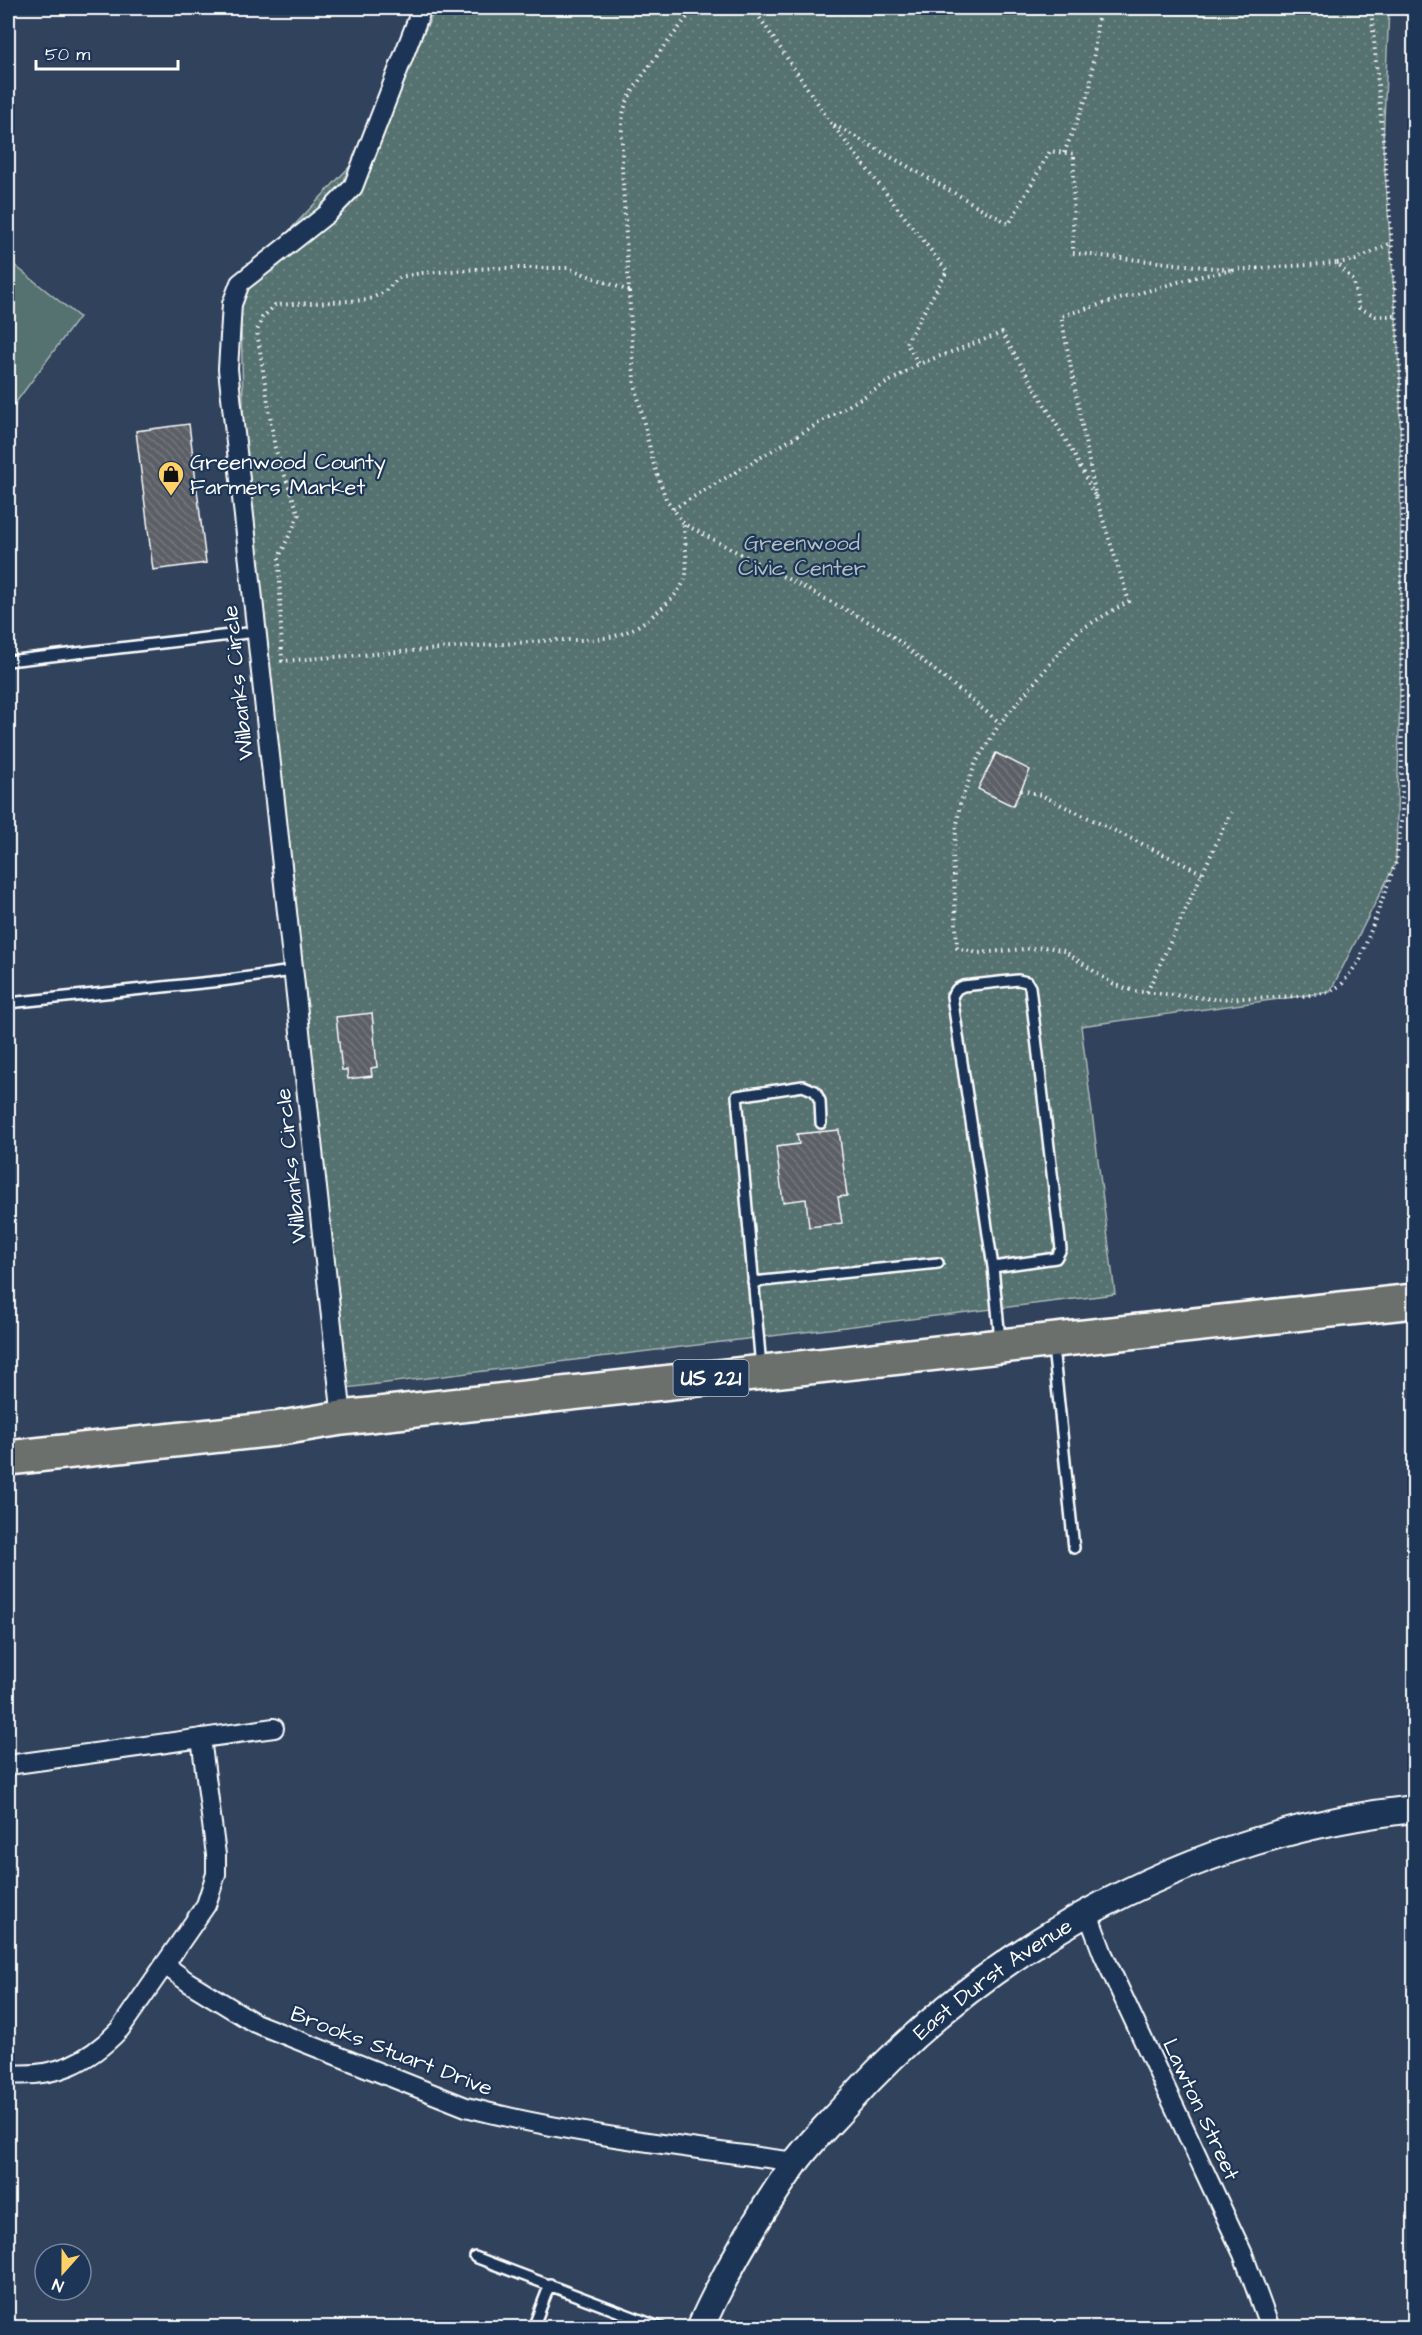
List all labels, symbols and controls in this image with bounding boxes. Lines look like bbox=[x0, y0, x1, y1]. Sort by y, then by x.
scale bar bbox=[36, 33, 178, 71]
text: 50 m bbox=[45, 42, 90, 67]
place label: Greenwood County Farmers Market bbox=[190, 447, 386, 503]
shop icon: Greenwood County Farmers Market bbox=[156, 459, 186, 497]
park label: Greenwood Civic Center bbox=[738, 528, 866, 584]
street label: Wilbanks Circle bbox=[215, 604, 262, 762]
street label: Wilbanks Circle bbox=[268, 1087, 315, 1245]
road number: US 221 bbox=[674, 1360, 748, 1396]
street label: East Durst Avenue bbox=[906, 1911, 1078, 2048]
street label: Brooks Stuart Drive bbox=[286, 1999, 497, 2104]
street label: Lawton Street bbox=[1154, 2034, 1247, 2186]
north arrow bbox=[33, 2242, 93, 2302]
text: N bbox=[49, 2273, 67, 2297]

